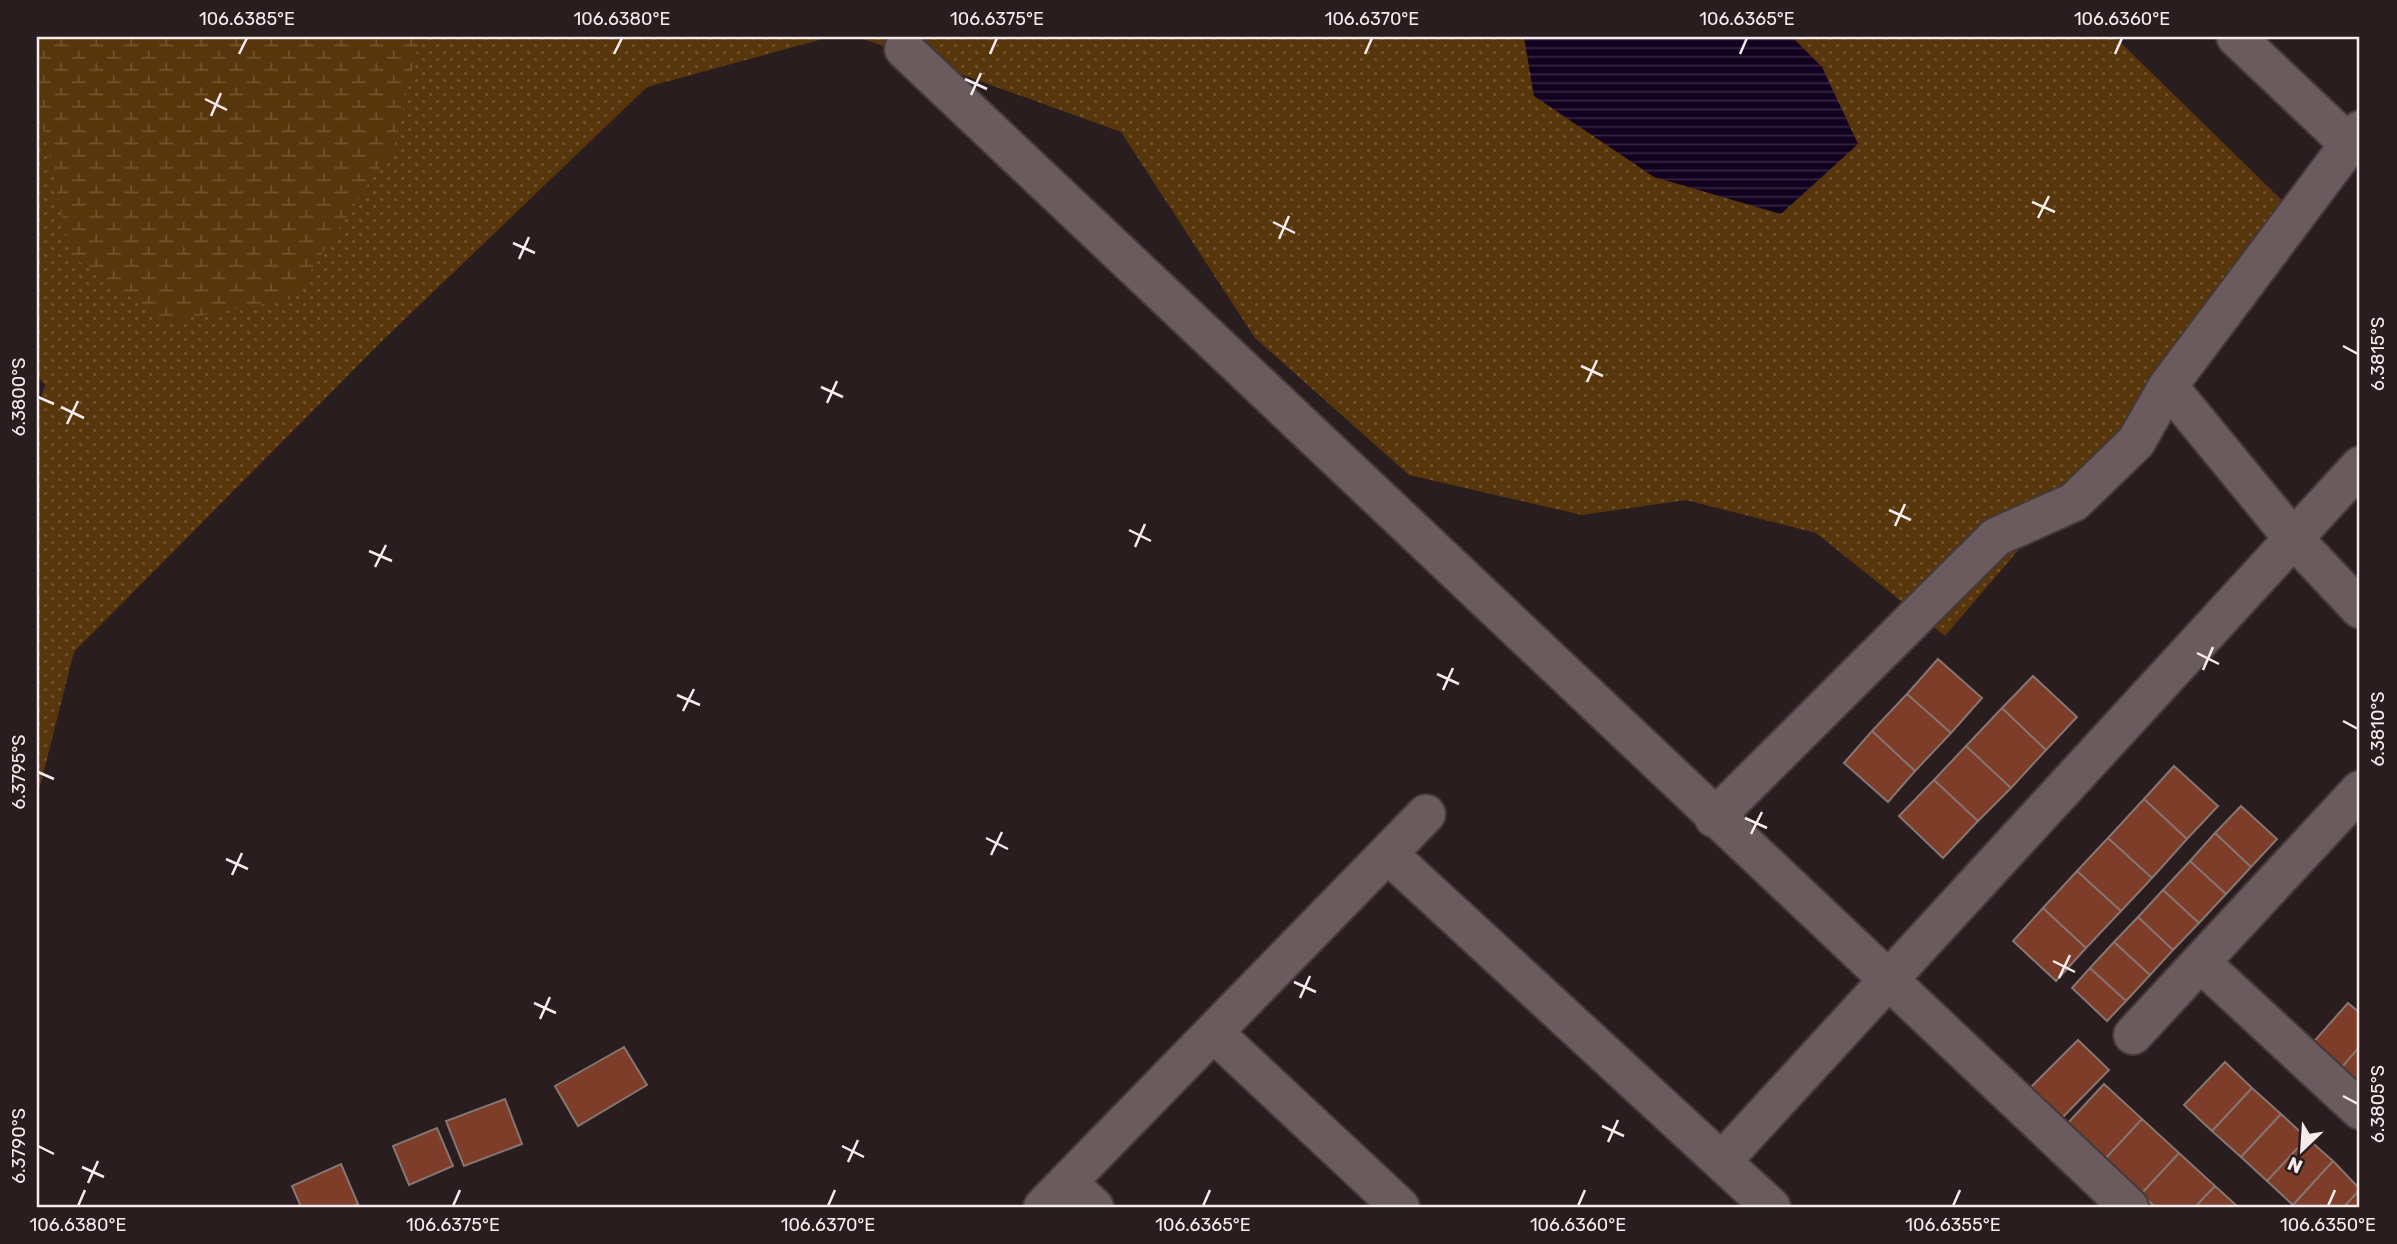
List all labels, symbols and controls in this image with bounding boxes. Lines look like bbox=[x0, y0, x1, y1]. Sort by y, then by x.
text: 106.6385°E bbox=[199, 8, 295, 30]
text: 106.6380°E bbox=[574, 8, 670, 30]
text: 106.6375°E bbox=[950, 8, 1044, 30]
text: 106.6370°E bbox=[1325, 8, 1419, 30]
text: 106.6365°E bbox=[1699, 8, 1795, 30]
text: 106.6360°E bbox=[2074, 8, 2170, 30]
text: 6.3815°S bbox=[2367, 317, 2389, 391]
text: 6.3800°S bbox=[8, 358, 30, 436]
text: 6.3810°S bbox=[2367, 692, 2389, 766]
text: 6.3795°S bbox=[8, 735, 30, 810]
text: 6.3805°S bbox=[2367, 1065, 2389, 1143]
text: 6.3790°S bbox=[8, 1108, 30, 1184]
north arrow bbox=[2268, 1114, 2338, 1184]
text: N bbox=[2284, 1152, 2306, 1178]
text: 106.6380°E bbox=[30, 1214, 126, 1236]
text: 106.6375°E bbox=[406, 1214, 500, 1236]
text: 106.6370°E bbox=[781, 1214, 875, 1236]
text: 106.6365°E bbox=[1155, 1214, 1251, 1236]
text: 106.6360°E bbox=[1530, 1214, 1626, 1236]
text: 106.6355°E bbox=[1905, 1214, 2001, 1236]
text: 106.6350°E bbox=[2280, 1214, 2376, 1236]

